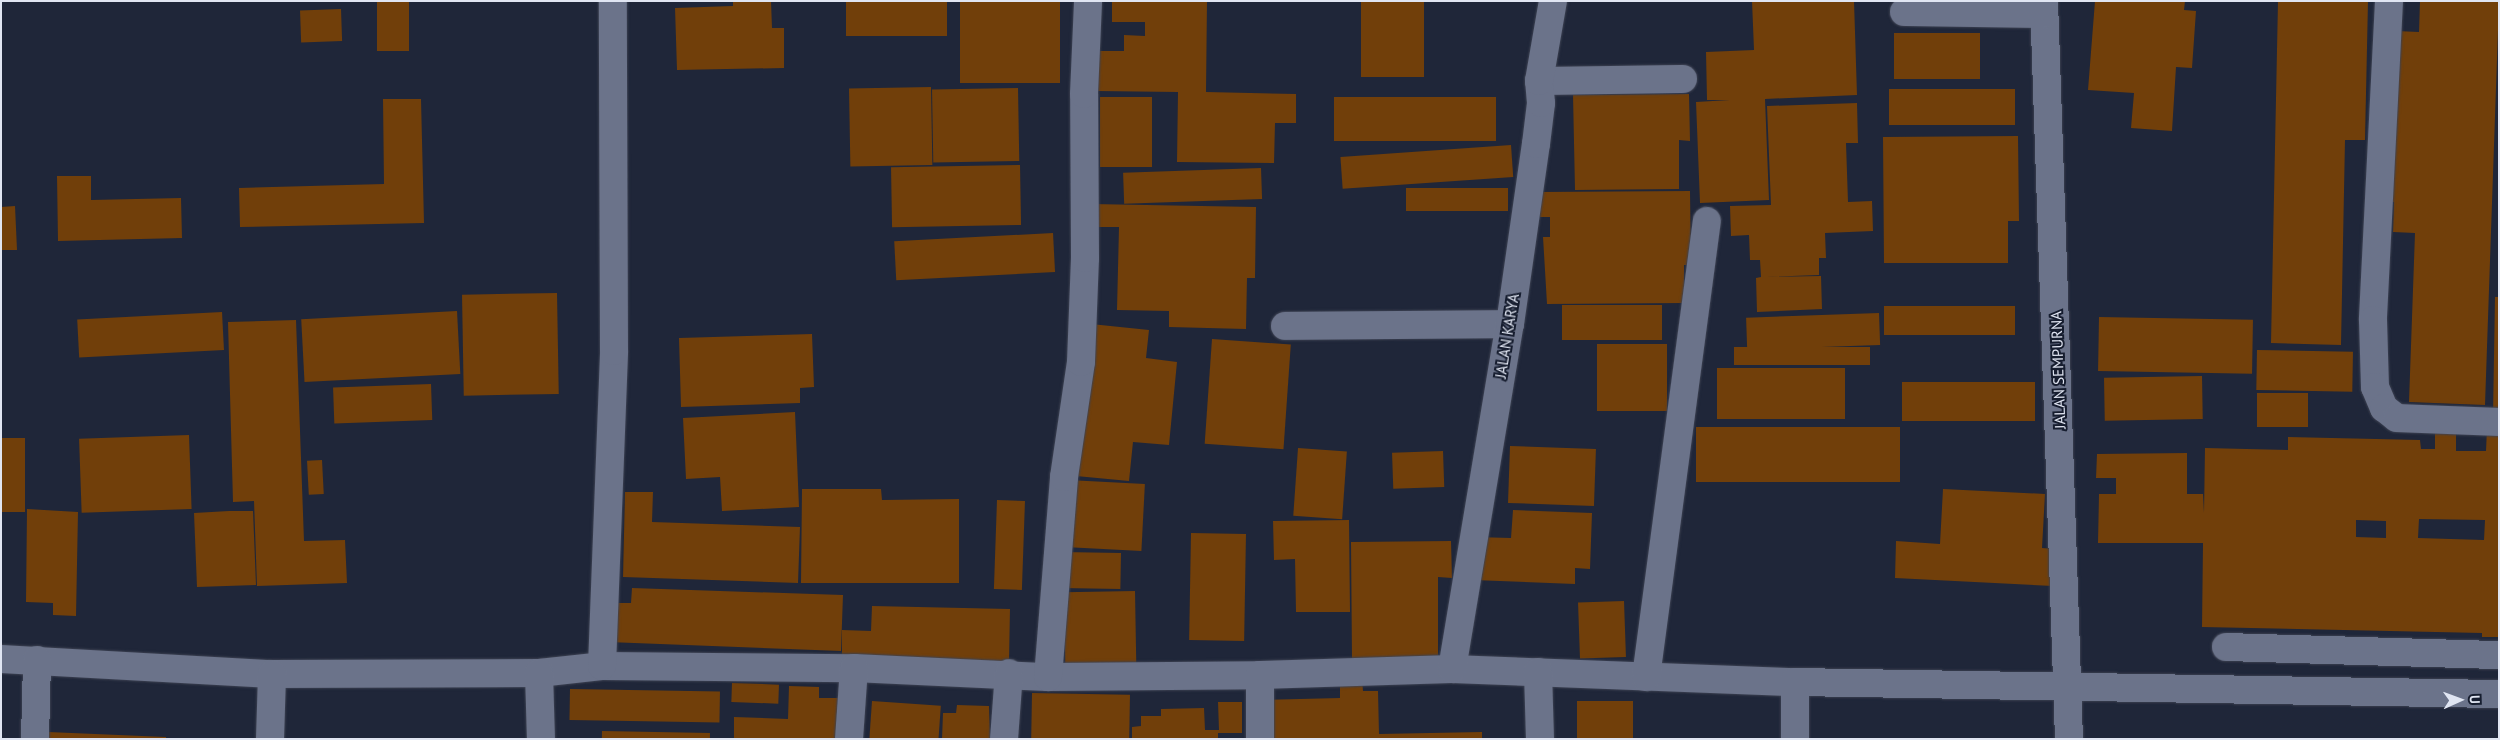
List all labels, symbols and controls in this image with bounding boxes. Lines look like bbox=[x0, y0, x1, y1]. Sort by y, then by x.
street label: JALAN KARYA bbox=[1491, 292, 1523, 380]
street label: JALAN SEMPURNA bbox=[2047, 311, 2069, 429]
north arrow bbox=[2435, 675, 2485, 725]
text: U bbox=[2466, 695, 2484, 704]

